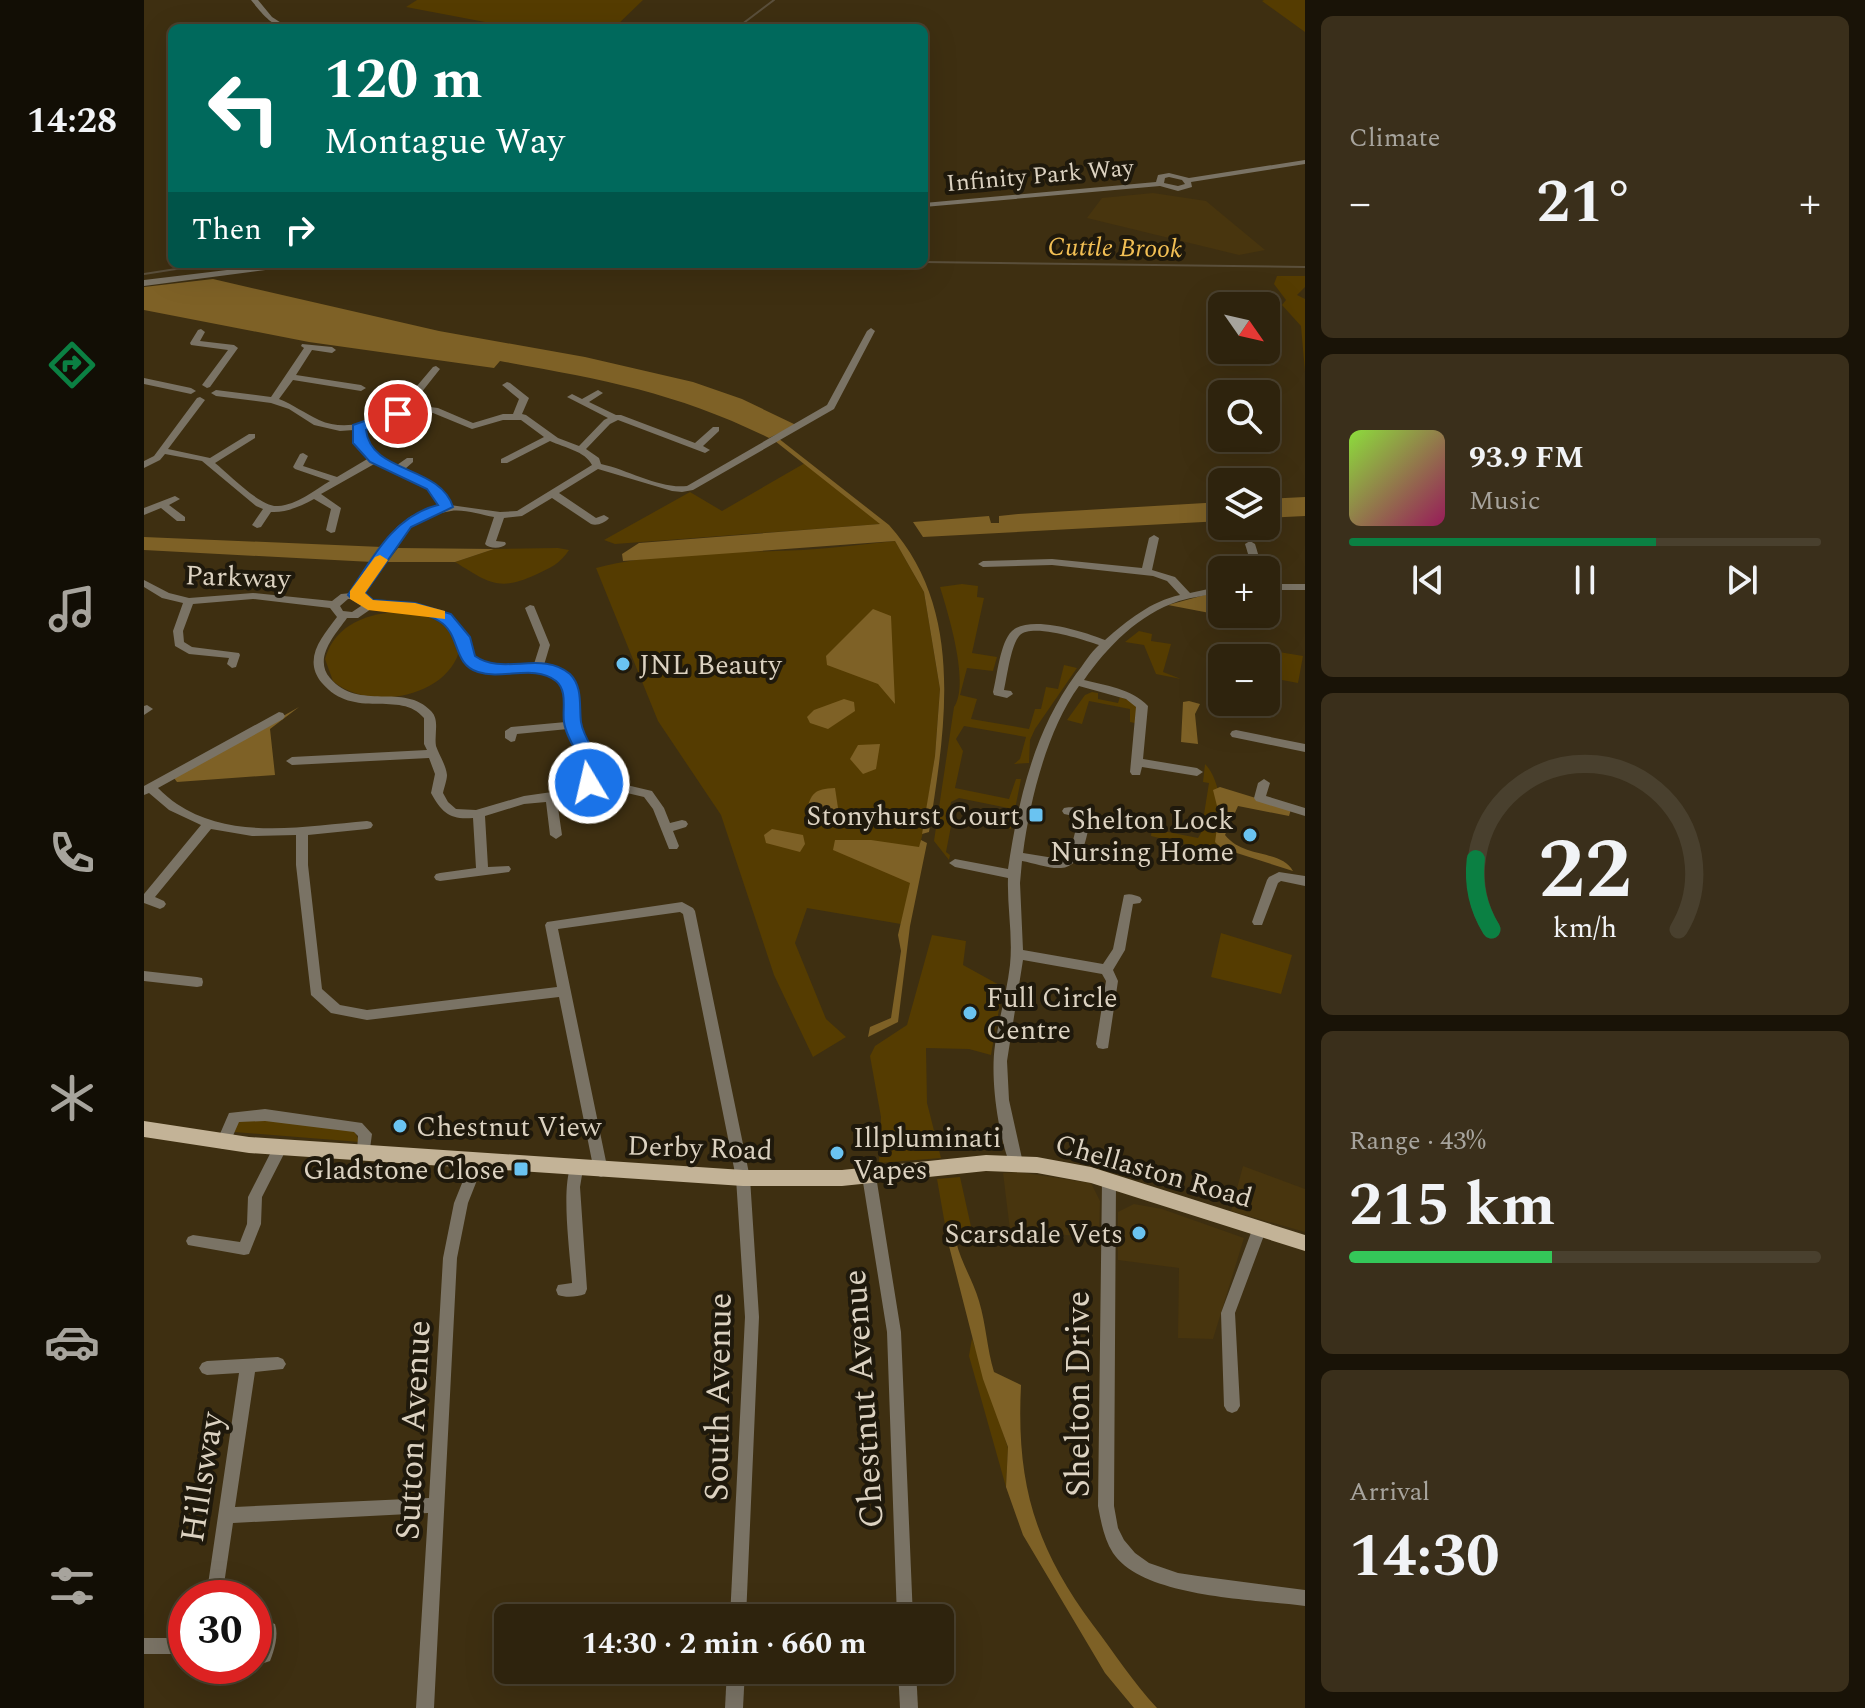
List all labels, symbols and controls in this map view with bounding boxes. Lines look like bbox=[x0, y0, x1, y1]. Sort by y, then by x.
text: 120 m bbox=[324, 38, 483, 123]
icon: left bbox=[192, 56, 296, 160]
text: 14:28 bbox=[27, 94, 117, 149]
text: Montague Way bbox=[324, 115, 565, 170]
text: Climate bbox=[1349, 118, 1440, 158]
street label: Infinity Park Way bbox=[945, 150, 1137, 202]
text: 21° bbox=[1536, 157, 1634, 249]
text: − bbox=[1349, 170, 1371, 237]
text: + bbox=[1799, 170, 1821, 237]
text: Then bbox=[192, 207, 262, 253]
icon: right bbox=[278, 208, 322, 252]
water label: Cuttle Brook bbox=[1047, 227, 1183, 269]
north arrow bbox=[1208, 292, 1280, 364]
map controls bbox=[1208, 292, 1280, 716]
icon: directions bbox=[44, 337, 100, 393]
pin bbox=[364, 380, 432, 448]
button: search bbox=[1208, 380, 1280, 452]
icon: arrive bbox=[376, 392, 420, 436]
text: 93.9 FM bbox=[1469, 435, 1584, 481]
button: layers bbox=[1208, 468, 1280, 540]
text: Music bbox=[1469, 481, 1540, 521]
street label: Parkway bbox=[184, 554, 293, 601]
button: + bbox=[1208, 556, 1280, 628]
icon: previous bbox=[1406, 558, 1450, 602]
icon: pause bbox=[1563, 558, 1607, 602]
icon: next bbox=[1720, 558, 1764, 602]
icon: music bbox=[44, 581, 100, 637]
place label: JNL Beauty bbox=[639, 644, 783, 687]
button: − bbox=[1208, 644, 1280, 716]
marker: JNL Beauty bbox=[614, 655, 632, 673]
position arrow bbox=[547, 741, 631, 825]
place label: Stonyhurst Court bbox=[806, 795, 1020, 838]
place label: Shelton Lock Nursing Home bbox=[1050, 799, 1234, 874]
marker: Stonyhurst Court bbox=[1027, 806, 1045, 824]
text: 22 bbox=[1538, 808, 1632, 935]
icon: phone bbox=[44, 825, 100, 881]
marker: Shelton Lock Nursing Home bbox=[1241, 826, 1259, 844]
text: km/h bbox=[1553, 907, 1617, 950]
place label: Full Circle Centre bbox=[986, 977, 1118, 1052]
marker: Full Circle Centre bbox=[961, 1004, 979, 1022]
icon: climate bbox=[44, 1070, 100, 1126]
place label: Chestnut View bbox=[416, 1106, 602, 1149]
marker: Chestnut View bbox=[391, 1117, 409, 1135]
place label: Illpluminati Vapes bbox=[853, 1117, 1001, 1192]
text: Range · 43% bbox=[1349, 1121, 1486, 1161]
street label: Chellaston Road bbox=[1050, 1123, 1257, 1220]
street label: Derby Road bbox=[626, 1124, 773, 1173]
marker: Illpluminati Vapes bbox=[828, 1144, 846, 1162]
place label: Gladstone Close bbox=[303, 1149, 505, 1192]
marker: Gladstone Close bbox=[512, 1160, 530, 1178]
text: 215 km bbox=[1349, 1160, 1555, 1252]
place label: Scarsdale Vets bbox=[944, 1213, 1123, 1256]
marker: Scarsdale Vets bbox=[1130, 1224, 1148, 1242]
street label: Chestnut Avenue bbox=[829, 1268, 899, 1530]
street label: Shelton Drive bbox=[1053, 1291, 1105, 1497]
street label: South Avenue bbox=[691, 1292, 747, 1502]
icon: car bbox=[44, 1314, 100, 1370]
street label: Sutton Avenue bbox=[382, 1319, 446, 1541]
street label: Hillsway bbox=[167, 1407, 239, 1546]
text: Arrival bbox=[1349, 1472, 1430, 1512]
text: 14:30 bbox=[1349, 1511, 1500, 1603]
icon: filters bbox=[44, 1558, 100, 1614]
speed limit sign: 30 bbox=[168, 1580, 272, 1684]
text: 14:30 · 2 min · 660 m bbox=[581, 1621, 867, 1667]

